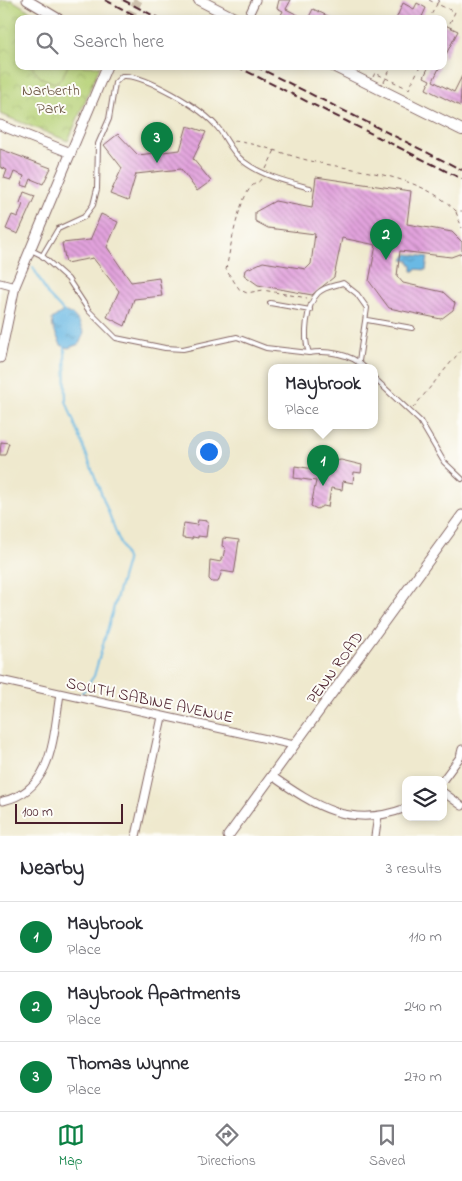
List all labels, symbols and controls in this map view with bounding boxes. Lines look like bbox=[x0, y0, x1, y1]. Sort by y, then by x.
search box bbox=[15, 15, 447, 70]
icon: search bbox=[33, 29, 61, 57]
text: Search here bbox=[73, 29, 164, 56]
park label: Narberth Park bbox=[22, 79, 80, 121]
pin: 3 bbox=[141, 122, 173, 163]
pin: 2 bbox=[370, 219, 402, 260]
popup bbox=[268, 364, 378, 429]
text: Maybrook bbox=[285, 371, 361, 398]
text: Place bbox=[285, 398, 319, 422]
your location bbox=[196, 439, 222, 465]
pin: 1 bbox=[307, 445, 339, 486]
street label: PENN ROAD bbox=[301, 627, 370, 710]
street label: SOUTH SABINE AVENUE bbox=[64, 672, 235, 730]
map controls bbox=[402, 776, 447, 821]
button: layers bbox=[402, 776, 447, 821]
scale bar bbox=[15, 801, 122, 824]
text: 100 m bbox=[22, 802, 53, 823]
text: Nearby bbox=[20, 854, 84, 884]
text: 3 results bbox=[386, 857, 442, 881]
text: Maybrook bbox=[67, 911, 143, 938]
text: 1 bbox=[33, 925, 39, 949]
text: 110 m bbox=[408, 925, 442, 949]
text: Place bbox=[67, 938, 101, 962]
text: Maybrook Apartments bbox=[67, 981, 241, 1008]
text: 2 bbox=[32, 995, 40, 1019]
text: 240 m bbox=[404, 995, 442, 1019]
text: Place bbox=[67, 1008, 101, 1032]
text: Thomas Wynne bbox=[67, 1051, 189, 1078]
text: 3 bbox=[33, 1065, 39, 1089]
text: 270 m bbox=[404, 1065, 442, 1089]
text: Place bbox=[67, 1078, 101, 1102]
tab: Map bbox=[57, 1121, 85, 1172]
tab: Directions bbox=[198, 1121, 256, 1172]
tab: Saved bbox=[369, 1121, 405, 1172]

